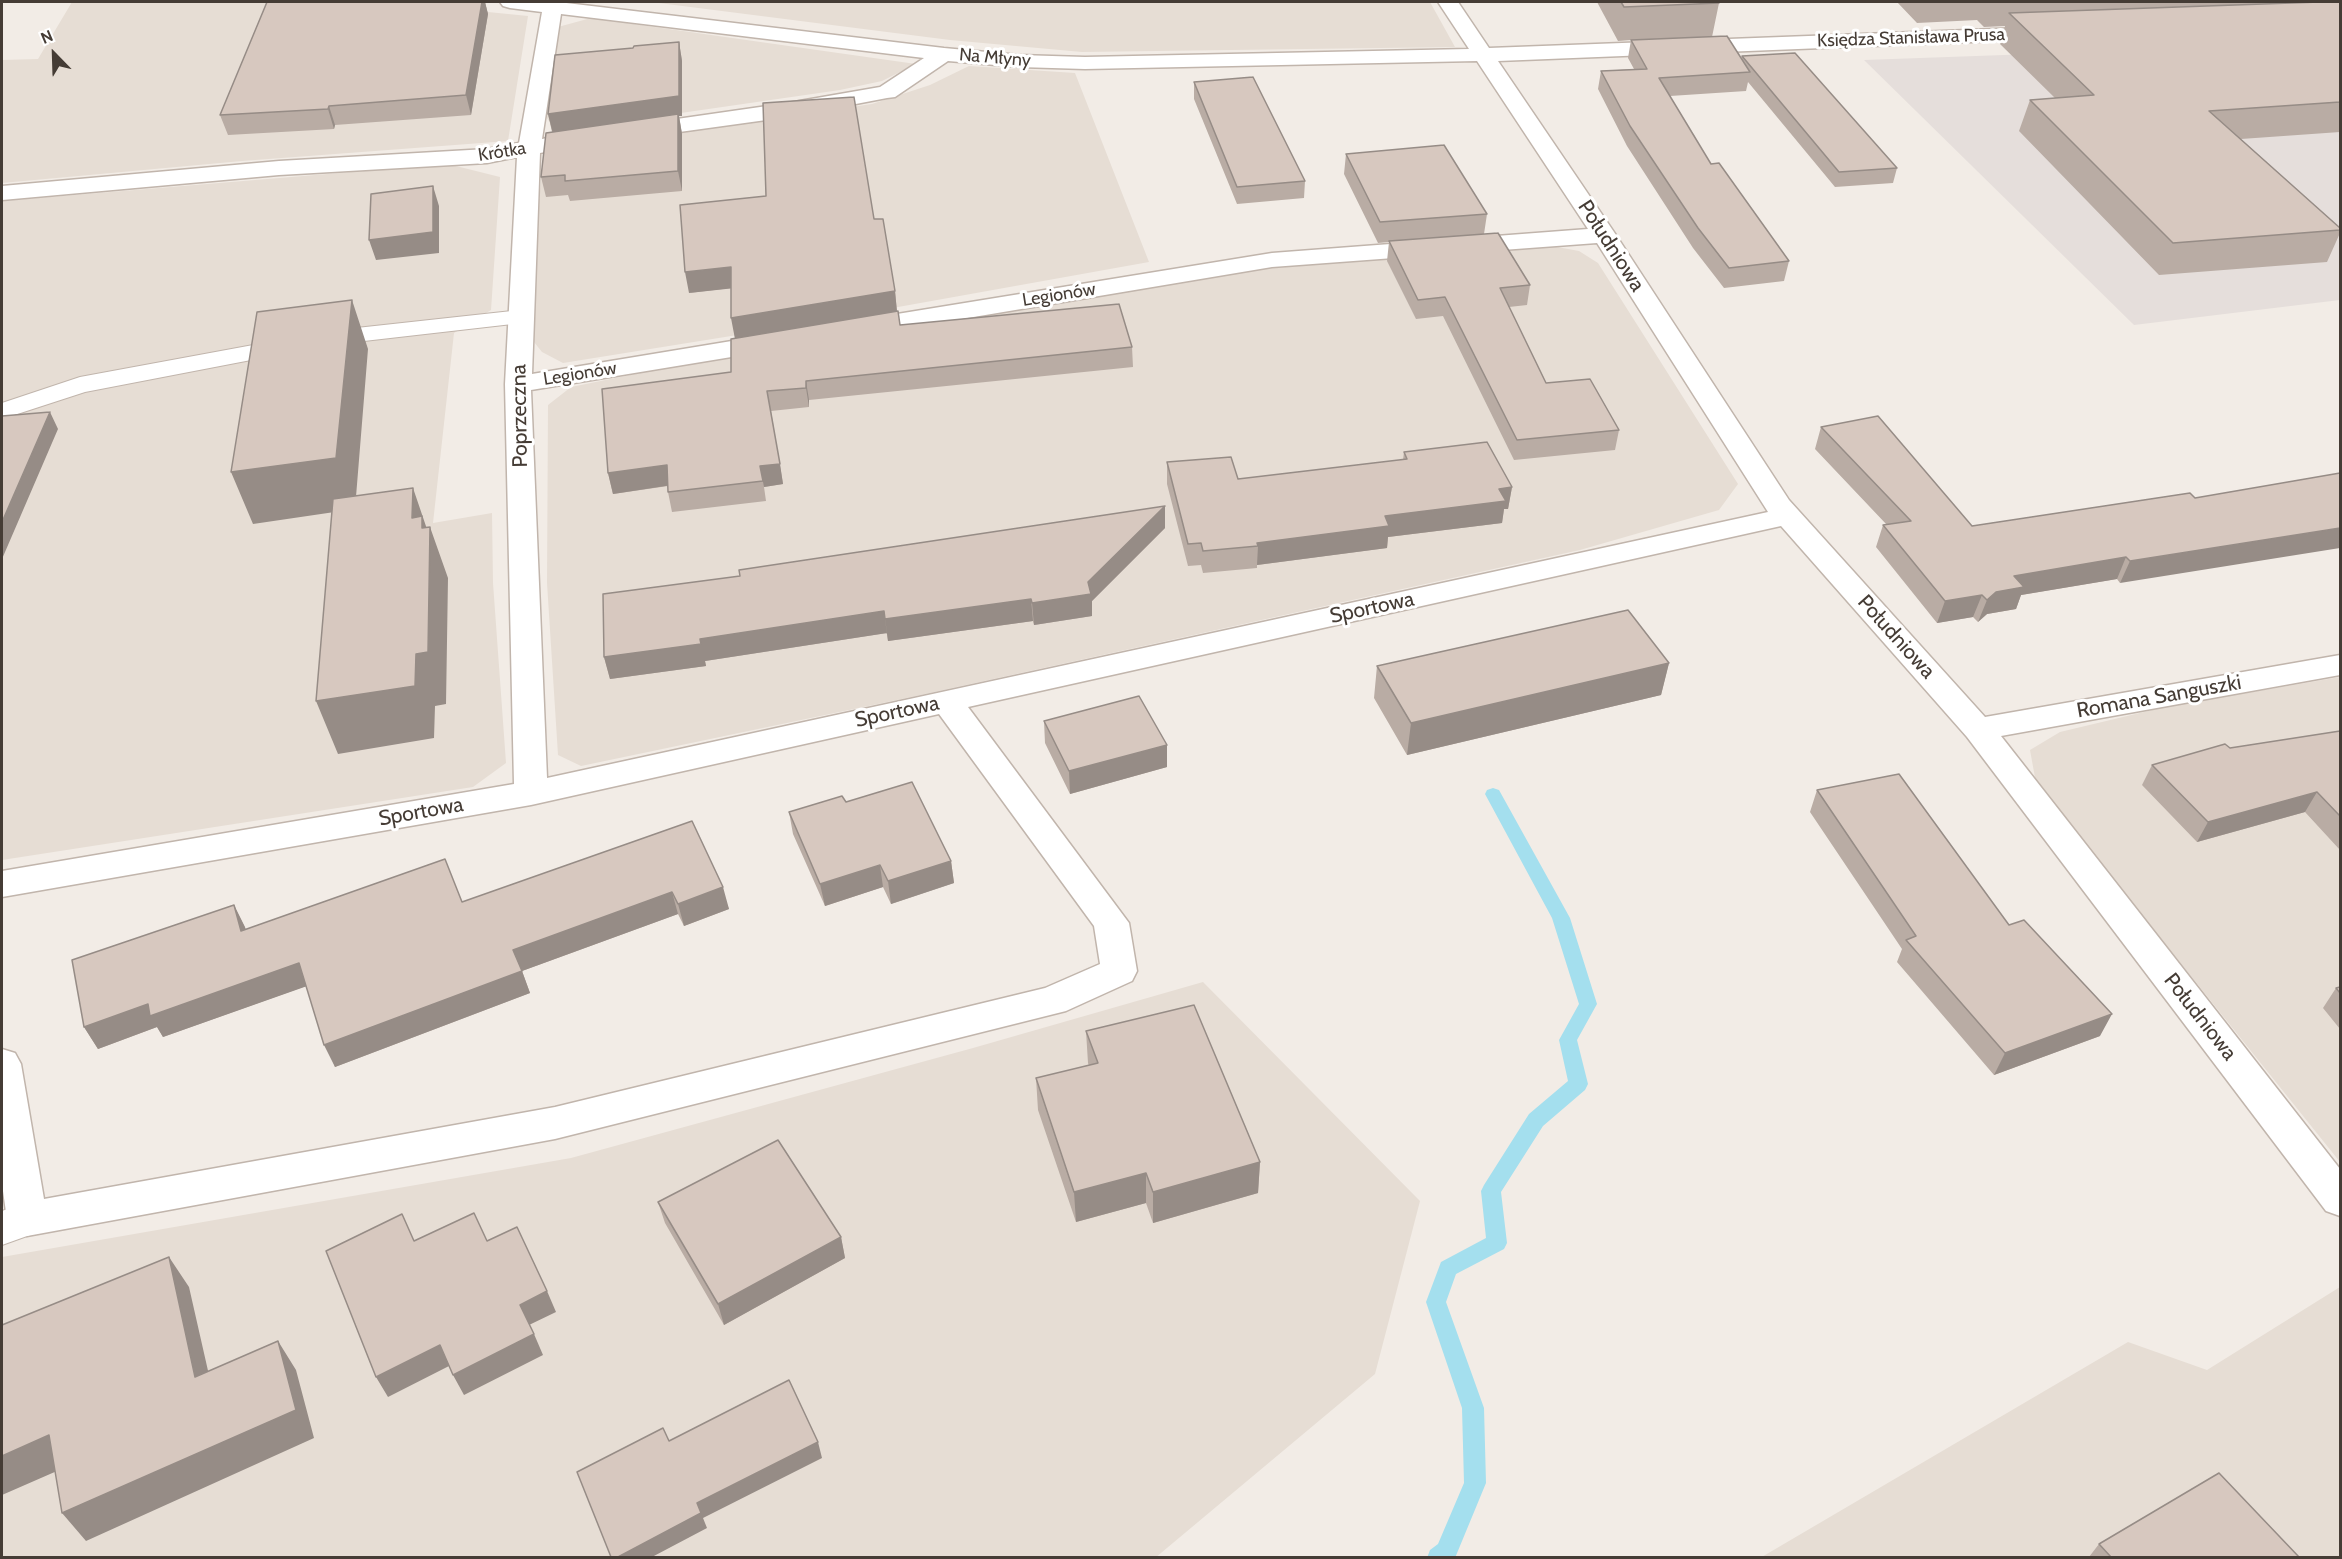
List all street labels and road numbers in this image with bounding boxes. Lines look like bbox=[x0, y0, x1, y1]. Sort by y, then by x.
street label: Księdza Stanisława Prusa bbox=[1817, 24, 2005, 52]
street label: Na Młyny bbox=[958, 44, 1032, 72]
street label: Krótka bbox=[477, 138, 527, 166]
street label: Południowa bbox=[1572, 196, 1650, 296]
street label: Legionów bbox=[1021, 279, 1097, 311]
street label: Legionów bbox=[542, 358, 618, 390]
street label: Poprzeczna bbox=[507, 364, 533, 468]
street label: Sportowa bbox=[1327, 587, 1417, 629]
street label: Południowa bbox=[1852, 590, 1940, 684]
street label: Romana Sanguszki bbox=[2075, 670, 2243, 724]
street label: Sportowa bbox=[852, 691, 942, 733]
street label: Sportowa bbox=[377, 792, 465, 832]
street label: Południowa bbox=[2158, 968, 2242, 1066]

